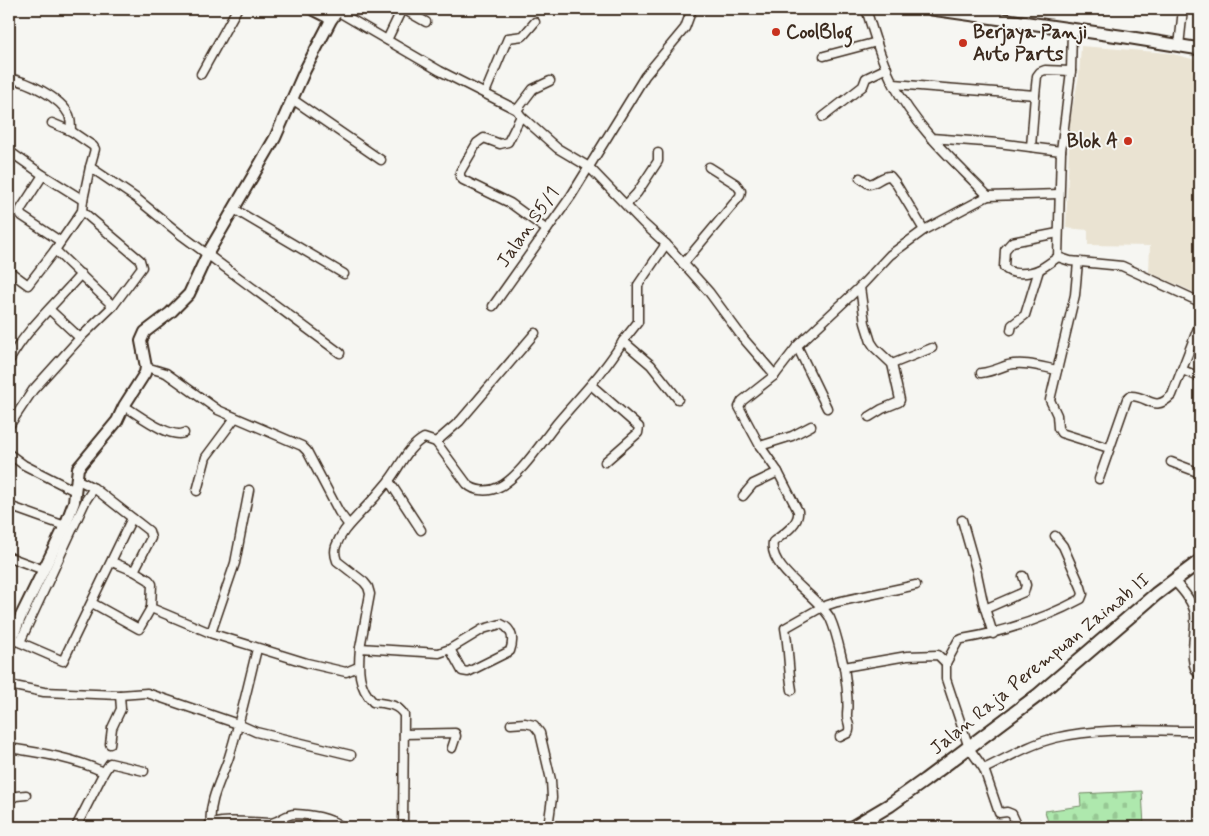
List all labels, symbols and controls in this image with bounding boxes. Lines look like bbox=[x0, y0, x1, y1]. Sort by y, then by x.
place label: CoolBlog bbox=[786, 20, 853, 48]
place label: Berjaya Panji Auto Parts bbox=[973, 20, 1087, 67]
marker: CoolBlog bbox=[770, 26, 782, 38]
marker: Berjaya Panji Auto Parts bbox=[957, 37, 969, 49]
place label: Blok A bbox=[1067, 129, 1118, 154]
marker: Blok A bbox=[1122, 135, 1134, 147]
street label: Jalan S5/1 bbox=[491, 182, 565, 272]
street label: Jalan Raja Perempuan Zainab II bbox=[925, 567, 1156, 761]

